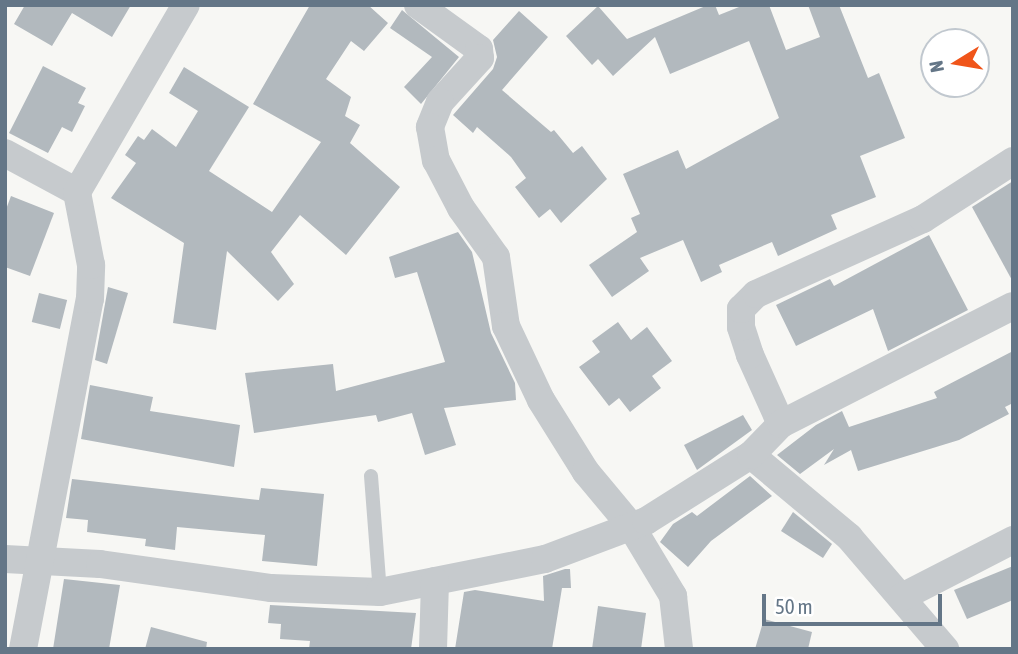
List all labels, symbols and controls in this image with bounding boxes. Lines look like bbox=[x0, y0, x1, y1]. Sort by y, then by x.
north arrow bbox=[920, 28, 990, 98]
text: N bbox=[924, 59, 948, 74]
scale bar bbox=[766, 580, 946, 624]
text: 50 m bbox=[775, 594, 813, 618]

